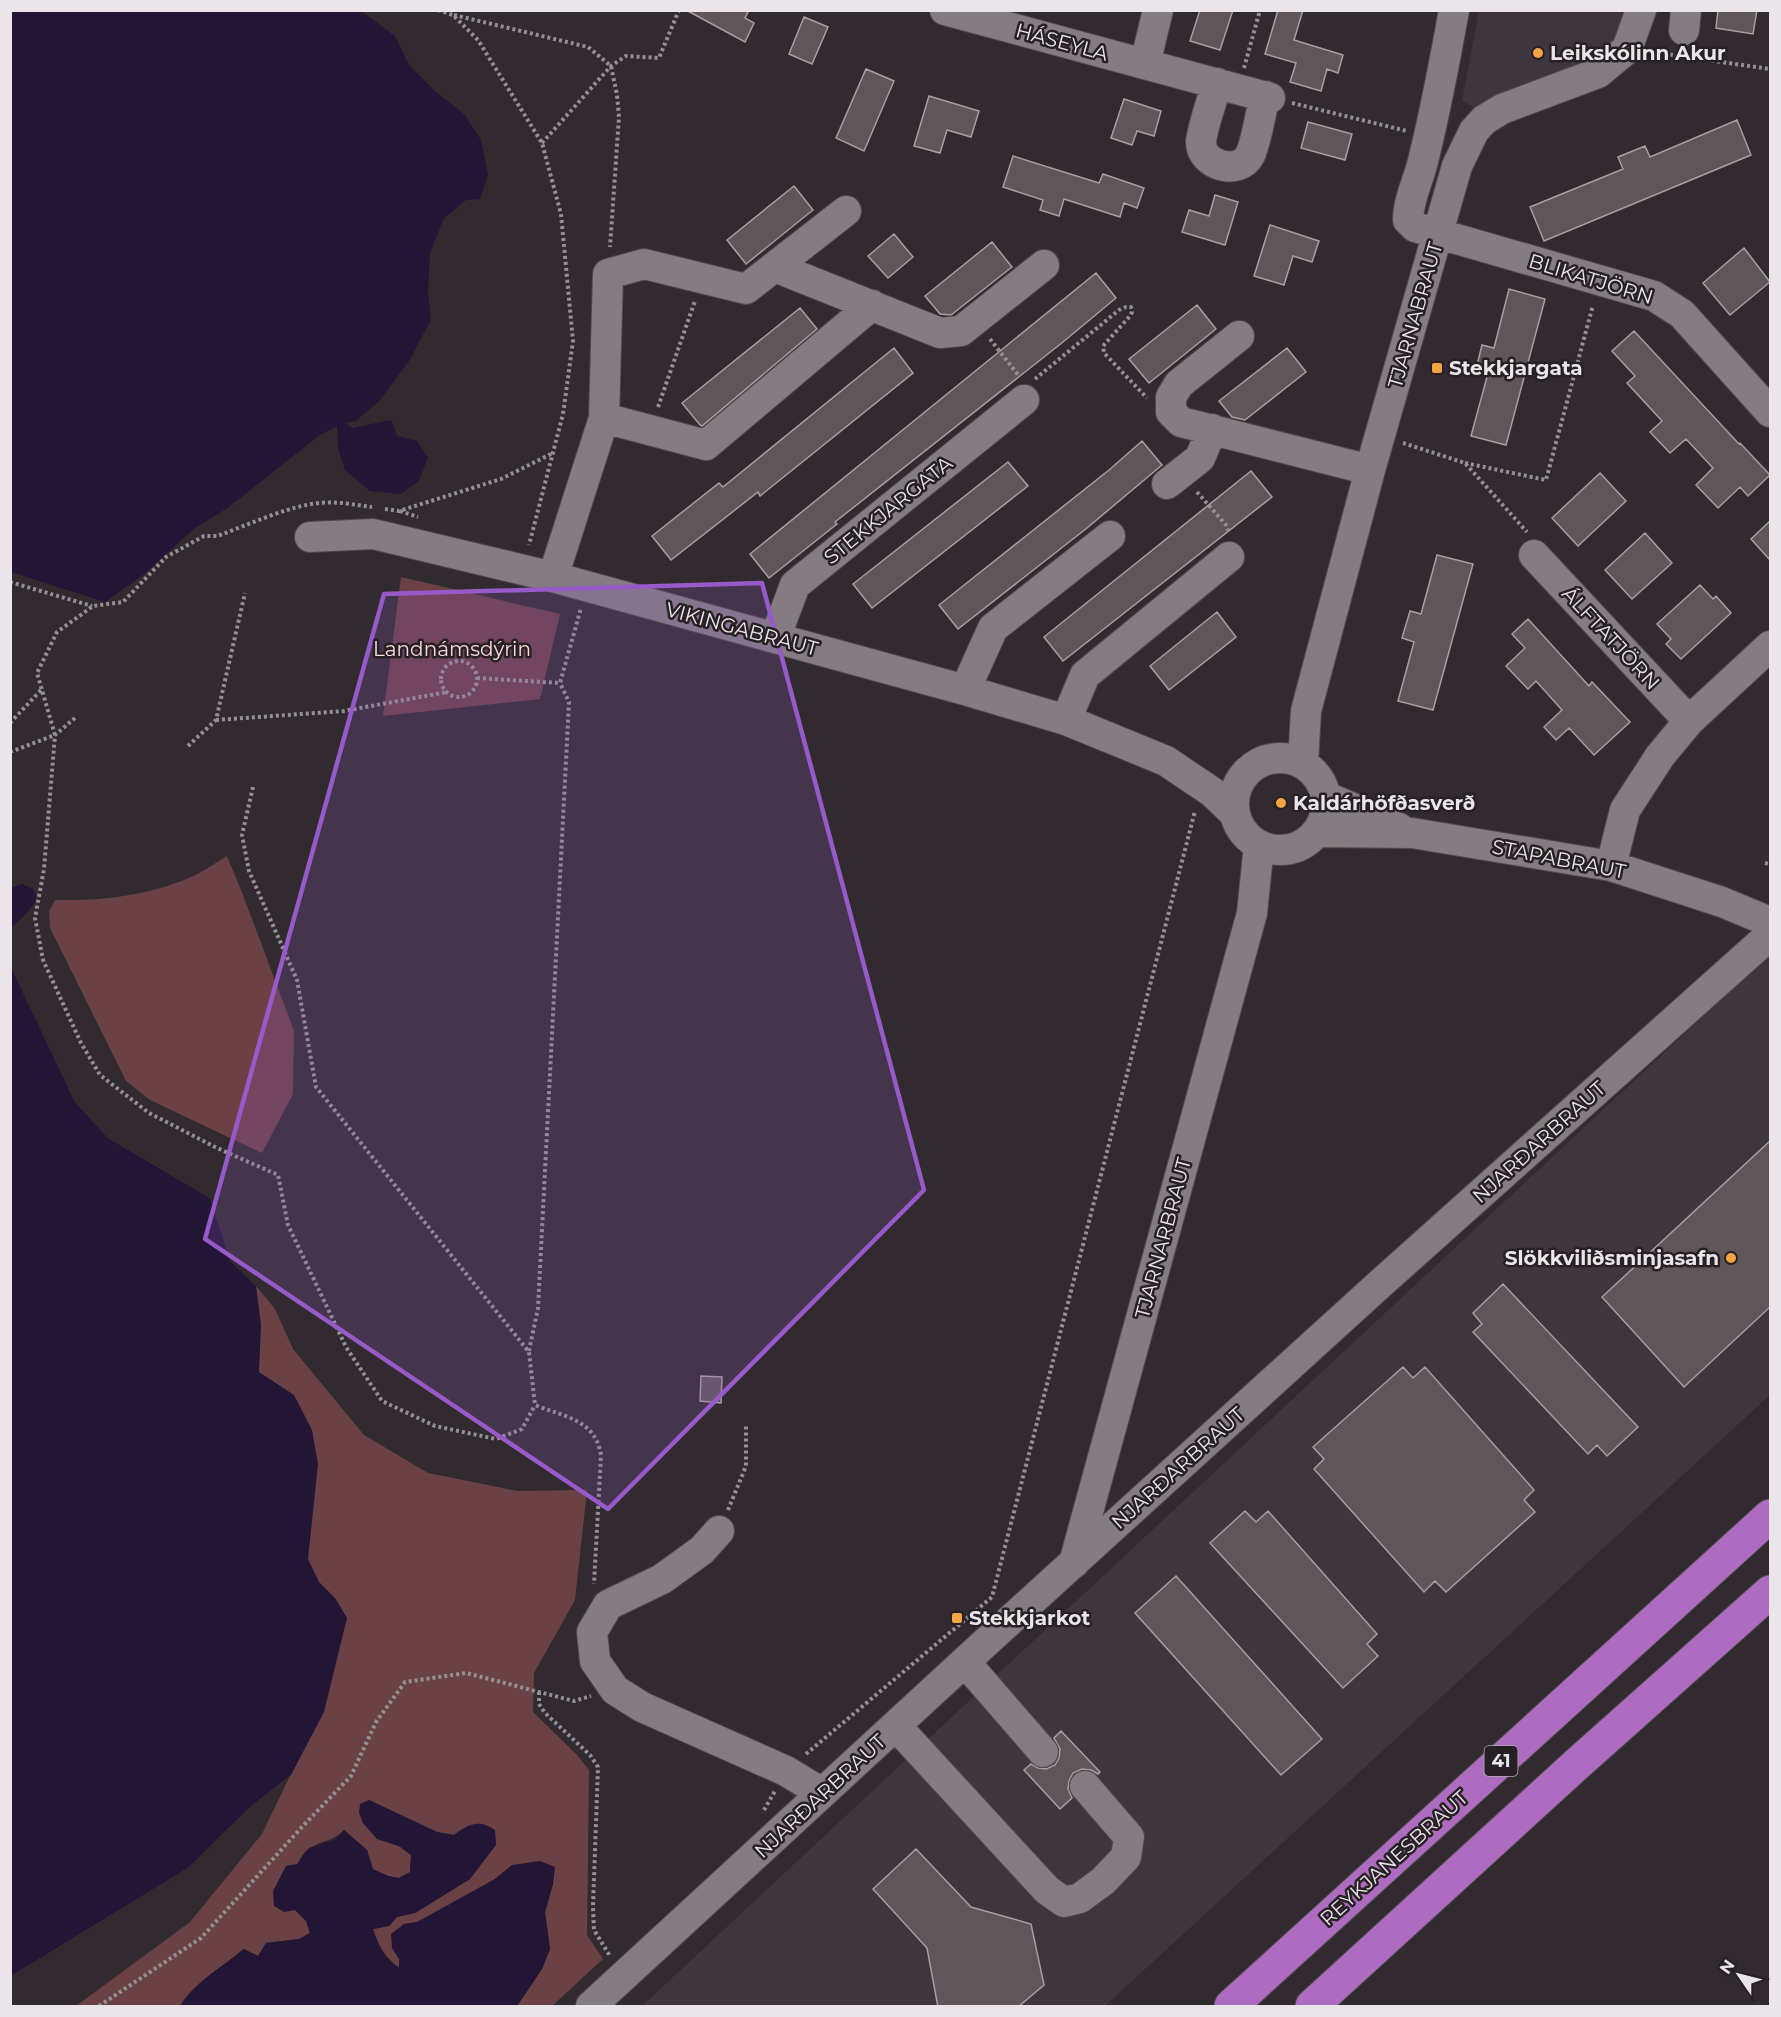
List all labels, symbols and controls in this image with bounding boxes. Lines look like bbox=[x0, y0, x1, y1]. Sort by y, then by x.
street label: HÁSEYLA bbox=[1013, 18, 1111, 66]
place label: Leikskólinn Akur bbox=[1550, 41, 1726, 65]
marker: Leikskólinn Akur bbox=[1531, 46, 1545, 60]
street label: TJARNABRAUT bbox=[1383, 239, 1447, 391]
street label: BLIKATJÖRN bbox=[1526, 249, 1656, 309]
place label: Stekkjargata bbox=[1449, 356, 1583, 380]
marker: Stekkjargata bbox=[1430, 361, 1444, 375]
street label: STEKKJARGATA bbox=[819, 450, 958, 569]
street label: ÁLFTATJÖRN bbox=[1557, 582, 1665, 694]
street label: VIKINGABRAUT bbox=[663, 597, 821, 661]
park label: Landnámsdýrin bbox=[373, 637, 531, 661]
place label: Kaldárhöfðasverð bbox=[1293, 791, 1475, 815]
marker: Kaldárhöfðasverð bbox=[1274, 796, 1288, 810]
street label: STAPABRAUT bbox=[1490, 834, 1628, 884]
street label: NJARÐARBRAUT bbox=[1468, 1076, 1611, 1208]
street label: TJARNARBRAUT bbox=[1130, 1154, 1196, 1321]
place label: Slökkviliðsminjasafn bbox=[1505, 1246, 1719, 1270]
marker: Slökkviliðsminjasafn bbox=[1724, 1251, 1738, 1265]
street label: NJARÐARBRAUT bbox=[1107, 1402, 1250, 1534]
place label: Stekkjarkot bbox=[969, 1606, 1090, 1630]
marker: Stekkjarkot bbox=[950, 1611, 964, 1625]
street label: NJARÐARBRAUT bbox=[749, 1729, 891, 1863]
road number: 41 bbox=[1484, 1746, 1518, 1776]
street label: REYKJANESBRAUT bbox=[1315, 1785, 1473, 1931]
north arrow bbox=[1709, 1945, 1769, 2005]
text: N bbox=[1716, 1956, 1739, 1977]

